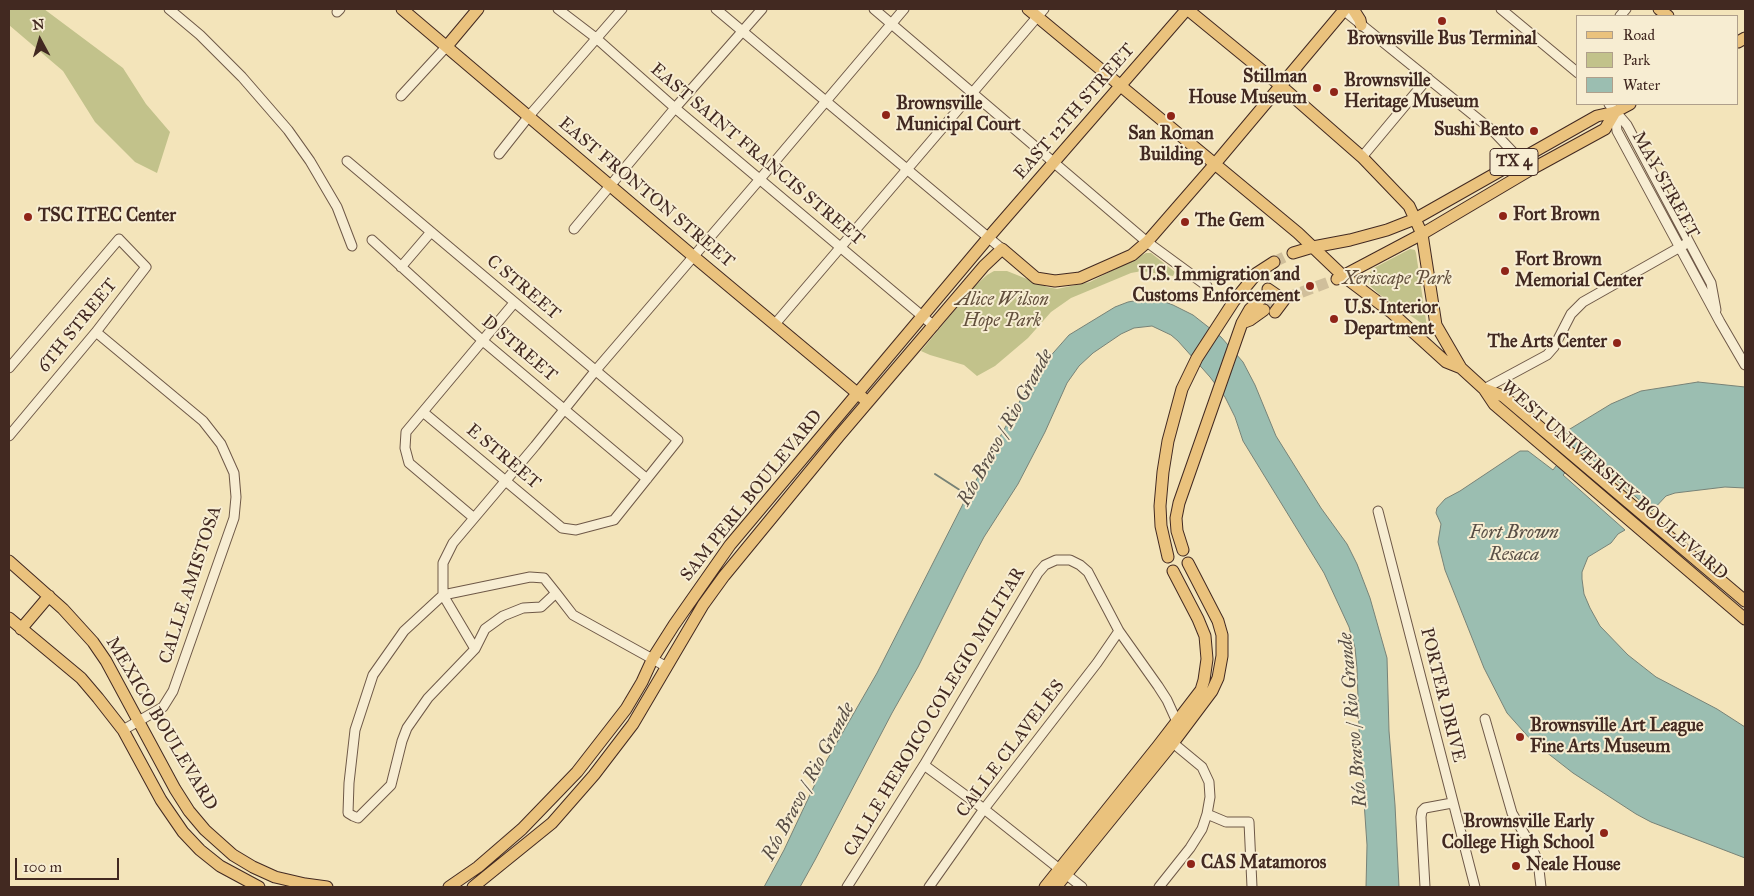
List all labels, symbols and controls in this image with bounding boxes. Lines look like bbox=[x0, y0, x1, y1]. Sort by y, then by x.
north arrow bbox=[15, 15, 65, 65]
marker: Brownsville Bus Terminal bbox=[1436, 15, 1448, 27]
legend bbox=[1576, 15, 1739, 105]
text: N bbox=[32, 16, 45, 34]
text: Road bbox=[1623, 26, 1655, 44]
place label: Brownsville Bus Terminal bbox=[1347, 29, 1537, 51]
street label: EAST 12TH STREET bbox=[1010, 40, 1140, 184]
text: Park bbox=[1623, 51, 1650, 69]
street label: EAST SAINT FRANCIS STREET bbox=[646, 59, 868, 251]
place label: Stillman House Museum bbox=[1188, 67, 1307, 110]
place label: Brownsville Heritage Museum bbox=[1344, 71, 1479, 114]
text: Water bbox=[1623, 76, 1660, 94]
marker: Stillman House Museum bbox=[1311, 82, 1323, 94]
marker: Brownsville Heritage Museum bbox=[1328, 86, 1340, 98]
place label: Brownsville Municipal Court bbox=[896, 94, 1021, 136]
marker: Brownsville Municipal Court bbox=[880, 109, 892, 121]
marker: San Roman Building bbox=[1165, 110, 1177, 122]
street label: EAST FRONTON STREET bbox=[554, 113, 738, 273]
place label: Sushi Bento bbox=[1434, 120, 1524, 142]
place label: San Roman Building bbox=[1128, 124, 1214, 166]
marker: Sushi Bento bbox=[1528, 125, 1540, 137]
street label: MAY STREET bbox=[1627, 128, 1703, 242]
road number: TX 4 bbox=[1490, 148, 1538, 176]
place label: Fort Brown bbox=[1513, 205, 1600, 227]
place label: TSC ITEC Center bbox=[38, 206, 176, 228]
marker: Fort Brown bbox=[1497, 210, 1509, 222]
marker: TSC ITEC Center bbox=[22, 211, 34, 223]
place label: The Gem bbox=[1195, 211, 1264, 233]
marker: The Gem bbox=[1179, 216, 1191, 228]
place label: Fort Brown Memorial Center bbox=[1515, 250, 1643, 292]
street label: C STREET bbox=[482, 251, 564, 325]
place label: U.S. Immigration and Customs Enforcement bbox=[1132, 265, 1300, 308]
marker: Fort Brown Memorial Center bbox=[1499, 265, 1511, 277]
park label: Xeriscape Park bbox=[1342, 269, 1452, 291]
street label: 6TH STREET bbox=[34, 275, 122, 377]
marker: U.S. Immigration and Customs Enforcement bbox=[1304, 280, 1316, 292]
park label: Alice Wilson Hope Park bbox=[955, 290, 1049, 332]
place label: U.S. Interior Department bbox=[1344, 298, 1438, 340]
street label: D STREET bbox=[477, 311, 561, 387]
marker: U.S. Interior Department bbox=[1328, 313, 1340, 325]
place label: The Arts Center bbox=[1488, 332, 1607, 354]
marker: The Arts Center bbox=[1611, 337, 1623, 349]
water label: Río Bravo / Rio Grande bbox=[954, 346, 1058, 510]
street label: WEST UNIVERSITY BOULEVARD bbox=[1496, 377, 1732, 585]
street label: SAM PERL BOULEVARD bbox=[676, 406, 828, 586]
street label: E STREET bbox=[461, 420, 545, 494]
street label: CALLE AMISTOSA bbox=[155, 503, 227, 667]
water label: Fort Brown Resaca bbox=[1469, 522, 1559, 566]
street label: CALLE HEROICO COLEGIO MILITAR bbox=[840, 563, 1030, 861]
street label: PORTER DRIVE bbox=[1415, 626, 1469, 764]
water label: Río Bravo / Rio Grande bbox=[1335, 632, 1373, 808]
street label: MEXICO BOULEVARD bbox=[101, 633, 221, 815]
street label: CALLE CLAVELES bbox=[952, 676, 1070, 822]
water label: Río Bravo / Rio Grande bbox=[758, 699, 860, 865]
place label: Brownsville Art League Fine Arts Museum bbox=[1530, 716, 1704, 759]
marker: Brownsville Art League Fine Arts Museum bbox=[1514, 731, 1526, 743]
place label: Brownsville Early College High School bbox=[1442, 812, 1594, 854]
marker: Brownsville Early College High School bbox=[1598, 827, 1610, 839]
scale bar bbox=[18, 848, 121, 880]
place label: CAS Matamoros bbox=[1201, 853, 1326, 875]
place label: Neale House bbox=[1526, 855, 1620, 877]
text: 100 m bbox=[23, 858, 62, 876]
marker: CAS Matamoros bbox=[1185, 858, 1197, 870]
marker: Neale House bbox=[1510, 860, 1522, 872]

